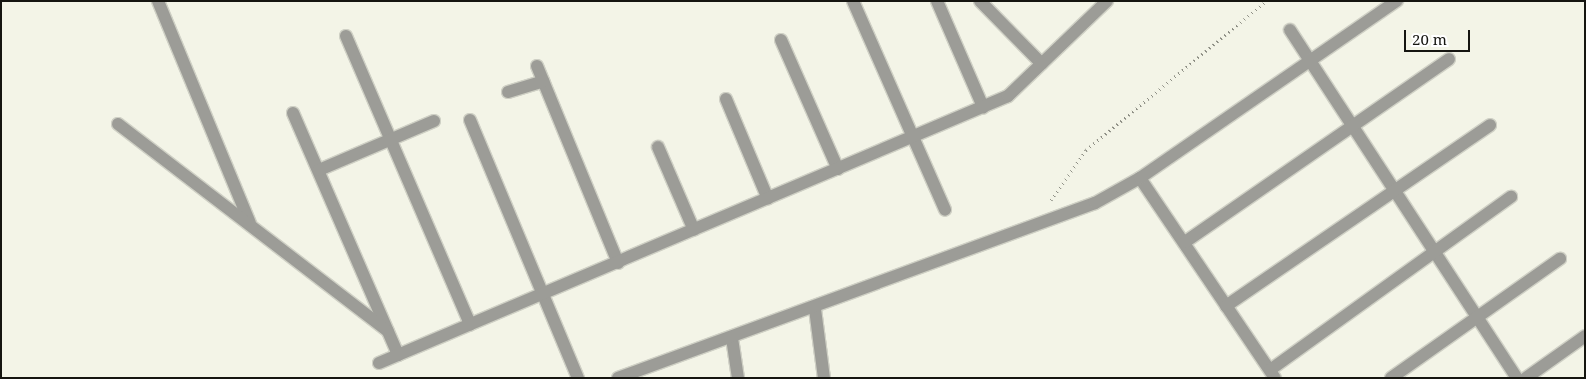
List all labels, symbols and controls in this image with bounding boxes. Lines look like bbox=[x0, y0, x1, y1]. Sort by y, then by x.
scale bar bbox=[1406, 20, 1472, 52]
text: 20 m bbox=[1412, 29, 1447, 49]

